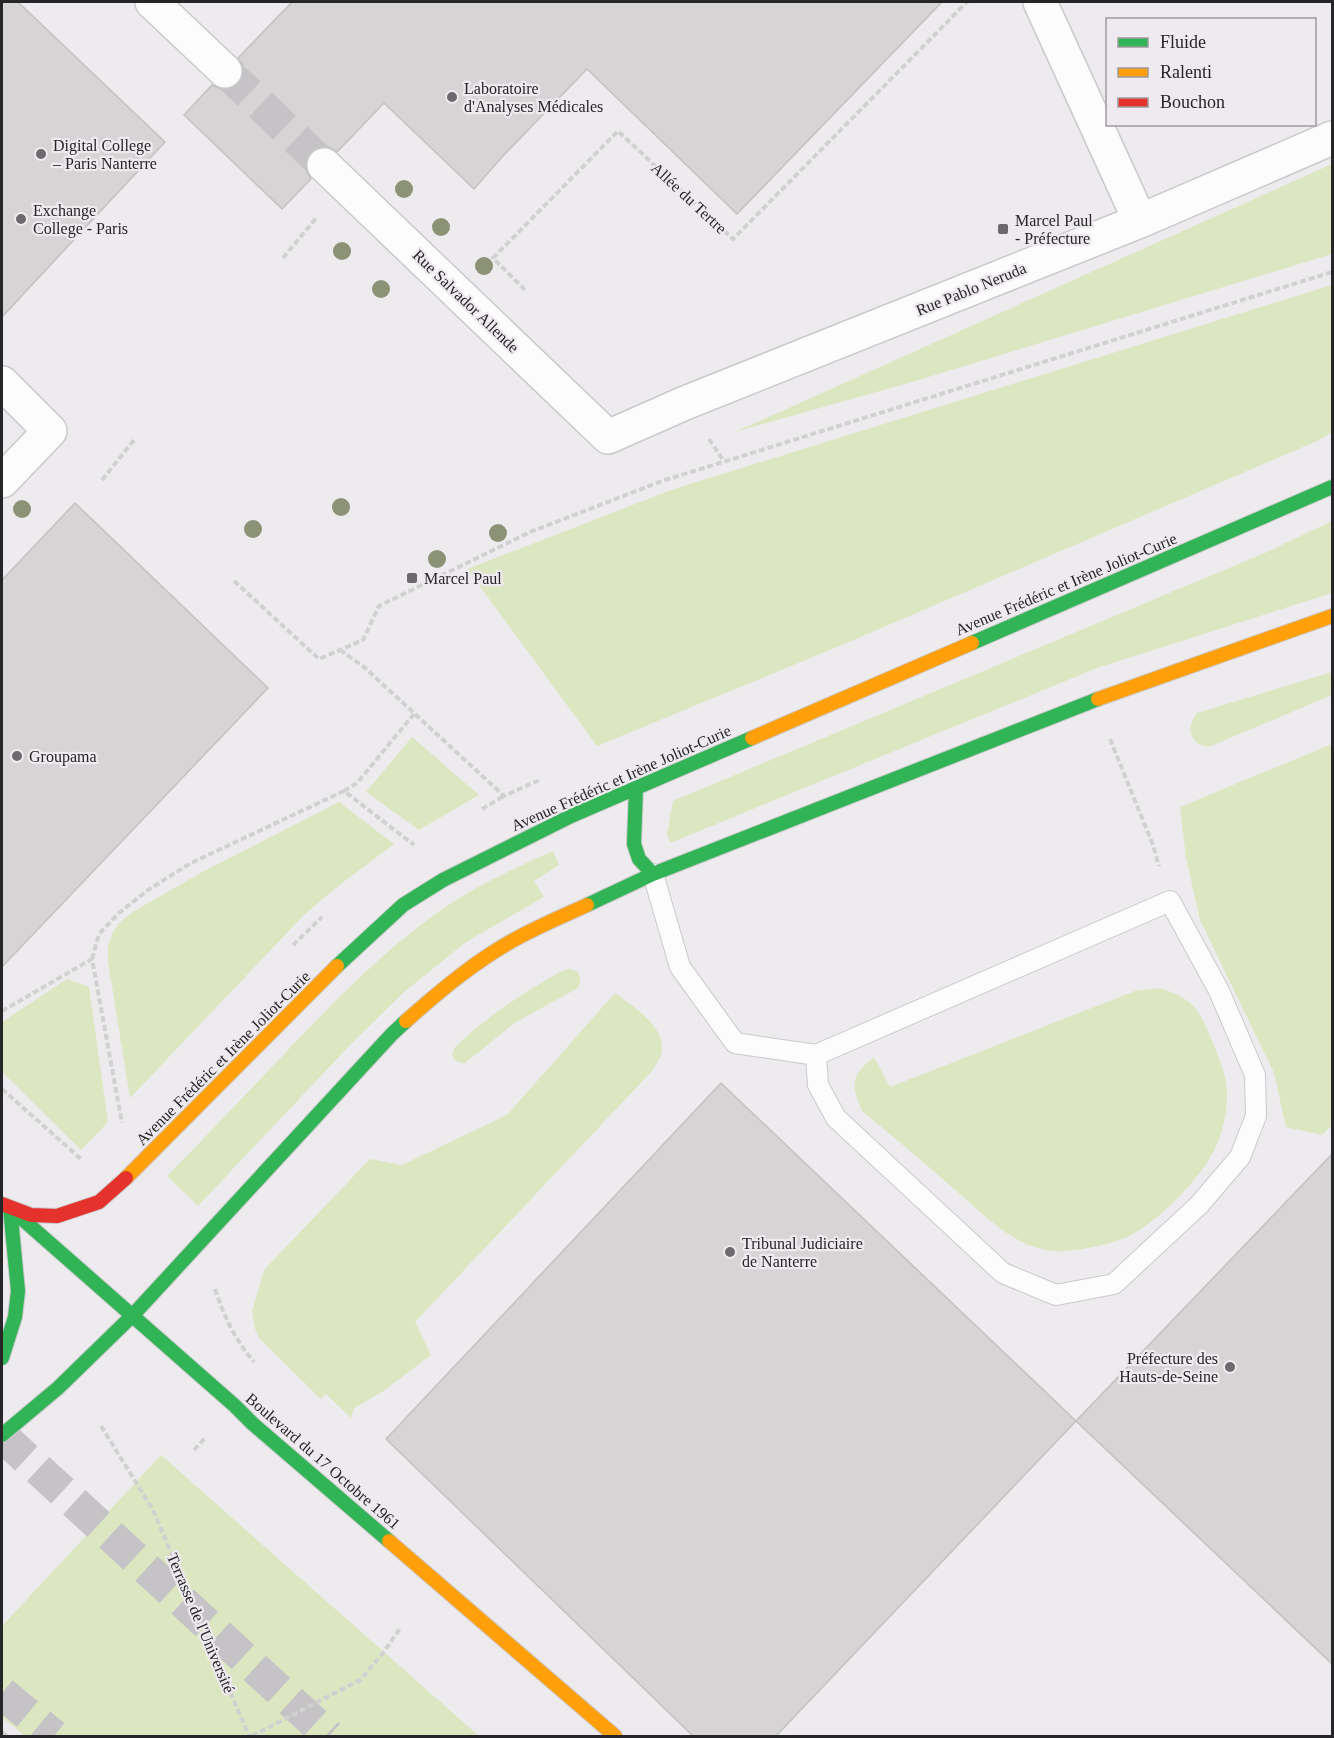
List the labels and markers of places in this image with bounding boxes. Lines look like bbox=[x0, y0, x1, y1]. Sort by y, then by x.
place label: Laboratoire d'Analyses Médicales bbox=[464, 80, 603, 116]
marker: Laboratoire d'Analyses Médicales bbox=[445, 90, 459, 104]
place label: Digital College – Paris Nanterre bbox=[52, 137, 157, 172]
marker: Digital College – Paris Nanterre bbox=[34, 147, 48, 161]
place label: Exchange College - Paris bbox=[33, 202, 128, 238]
marker: Exchange College - Paris bbox=[14, 212, 28, 226]
place label: Marcel Paul - Préfecture bbox=[1015, 212, 1093, 247]
marker: Marcel Paul - Préfecture bbox=[996, 222, 1010, 236]
place label: Marcel Paul bbox=[424, 570, 502, 587]
marker: Marcel Paul bbox=[405, 571, 419, 585]
place label: Groupama bbox=[29, 748, 97, 766]
marker: Groupama bbox=[10, 749, 24, 763]
place label: Tribunal Judiciaire de Nanterre bbox=[742, 1235, 863, 1270]
marker: Tribunal Judiciaire de Nanterre bbox=[723, 1245, 737, 1259]
place label: Préfecture des Hauts-de-Seine bbox=[1119, 1350, 1218, 1385]
marker: Préfecture des Hauts-de-Seine bbox=[1223, 1360, 1237, 1374]

